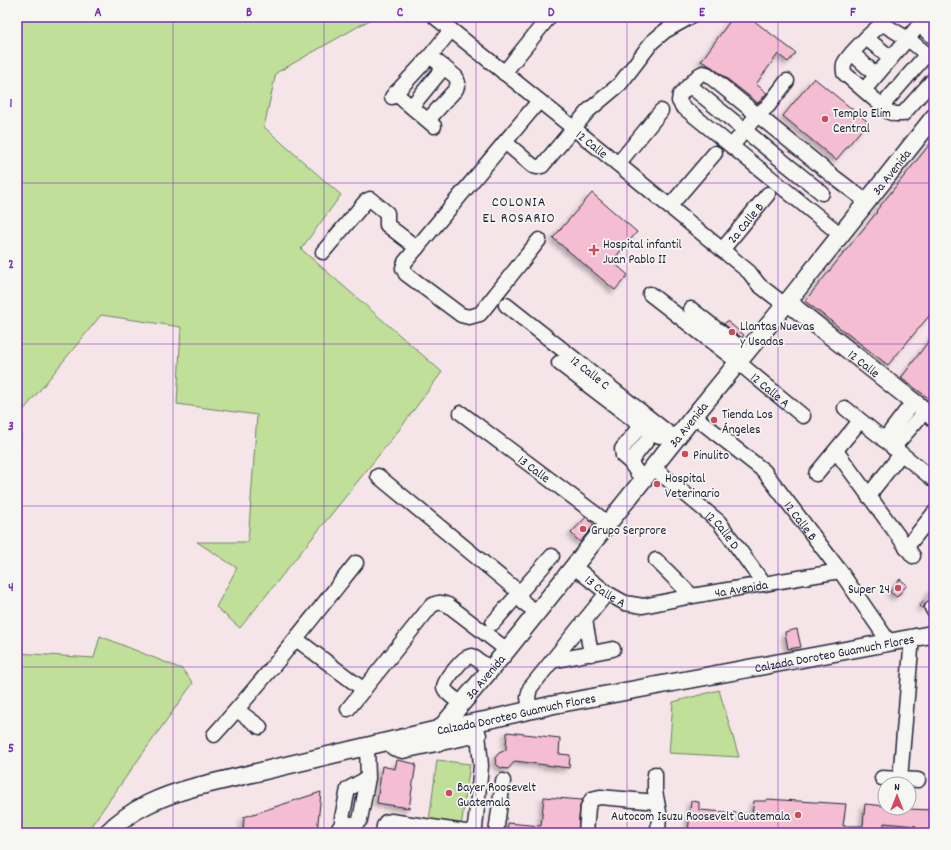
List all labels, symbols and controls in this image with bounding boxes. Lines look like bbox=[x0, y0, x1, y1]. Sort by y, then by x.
text: A bbox=[94, 4, 102, 23]
text: B bbox=[246, 4, 252, 23]
text: C bbox=[397, 4, 404, 23]
text: D bbox=[548, 4, 555, 23]
text: E bbox=[699, 4, 706, 23]
text: F bbox=[850, 4, 856, 23]
text: 1 bbox=[10, 95, 13, 114]
place label: Templo Elim Central bbox=[833, 105, 891, 139]
marker: Templo Elim Central bbox=[820, 114, 830, 124]
street label: 12 Calle bbox=[571, 127, 611, 164]
street label: 3a Avenida bbox=[869, 145, 917, 200]
district label: COLONIA EL ROSARIO bbox=[482, 193, 556, 229]
street label: 2a Calle B bbox=[724, 199, 769, 249]
place label: Hospital infantil Juan Pablo II bbox=[603, 236, 682, 270]
marker: Hospital infantil Juan Pablo II bbox=[588, 244, 600, 256]
text: 2 bbox=[8, 256, 14, 275]
place label: Llantas Nuevas y Usadas bbox=[740, 318, 815, 352]
marker: Llantas Nuevas y Usadas bbox=[727, 327, 737, 337]
street label: 12 Calle bbox=[843, 346, 883, 384]
street label: 12 Calle C bbox=[566, 352, 613, 396]
street label: 12 Calle A bbox=[745, 369, 793, 413]
street label: 3a Avenida bbox=[665, 398, 714, 452]
place label: Tienda Los Ángeles bbox=[722, 406, 773, 440]
marker: Tienda Los Ángeles bbox=[709, 415, 719, 425]
text: 3 bbox=[8, 418, 14, 437]
place label: Pinulito bbox=[693, 447, 729, 466]
marker: Pinulito bbox=[680, 449, 690, 459]
street label: 13 Calle bbox=[513, 452, 553, 489]
place label: Hospital Veterinario bbox=[665, 470, 720, 504]
marker: Hospital Veterinario bbox=[652, 479, 662, 489]
street label: 12 Calle B bbox=[778, 498, 821, 546]
street label: 12 Calle D bbox=[700, 507, 743, 555]
place label: Grupo Serprore bbox=[591, 522, 666, 541]
marker: Grupo Serprore bbox=[578, 524, 588, 534]
street label: 13 Calle A bbox=[580, 572, 628, 614]
street label: 4a Avenida bbox=[714, 576, 770, 604]
text: 4 bbox=[8, 579, 14, 598]
place label: Super 24 bbox=[848, 581, 890, 600]
marker: Super 24 bbox=[893, 583, 903, 593]
street label: Calzada Doroteo Guamuch Flores bbox=[753, 631, 916, 679]
street label: 3a Avenida bbox=[462, 651, 512, 705]
street label: Calzada Doroteo Guamuch Flores bbox=[435, 690, 598, 741]
text: 5 bbox=[8, 740, 14, 759]
north arrow bbox=[877, 776, 917, 816]
place label: Bayer Roosevelt Guatemala bbox=[457, 779, 536, 813]
text: N bbox=[894, 780, 900, 796]
marker: Bayer Roosevelt Guatemala bbox=[444, 788, 454, 798]
place label: Autocom Isuzu Roosevelt Guatemala bbox=[611, 808, 791, 827]
marker: Autocom Isuzu Roosevelt Guatemala bbox=[793, 810, 803, 820]

